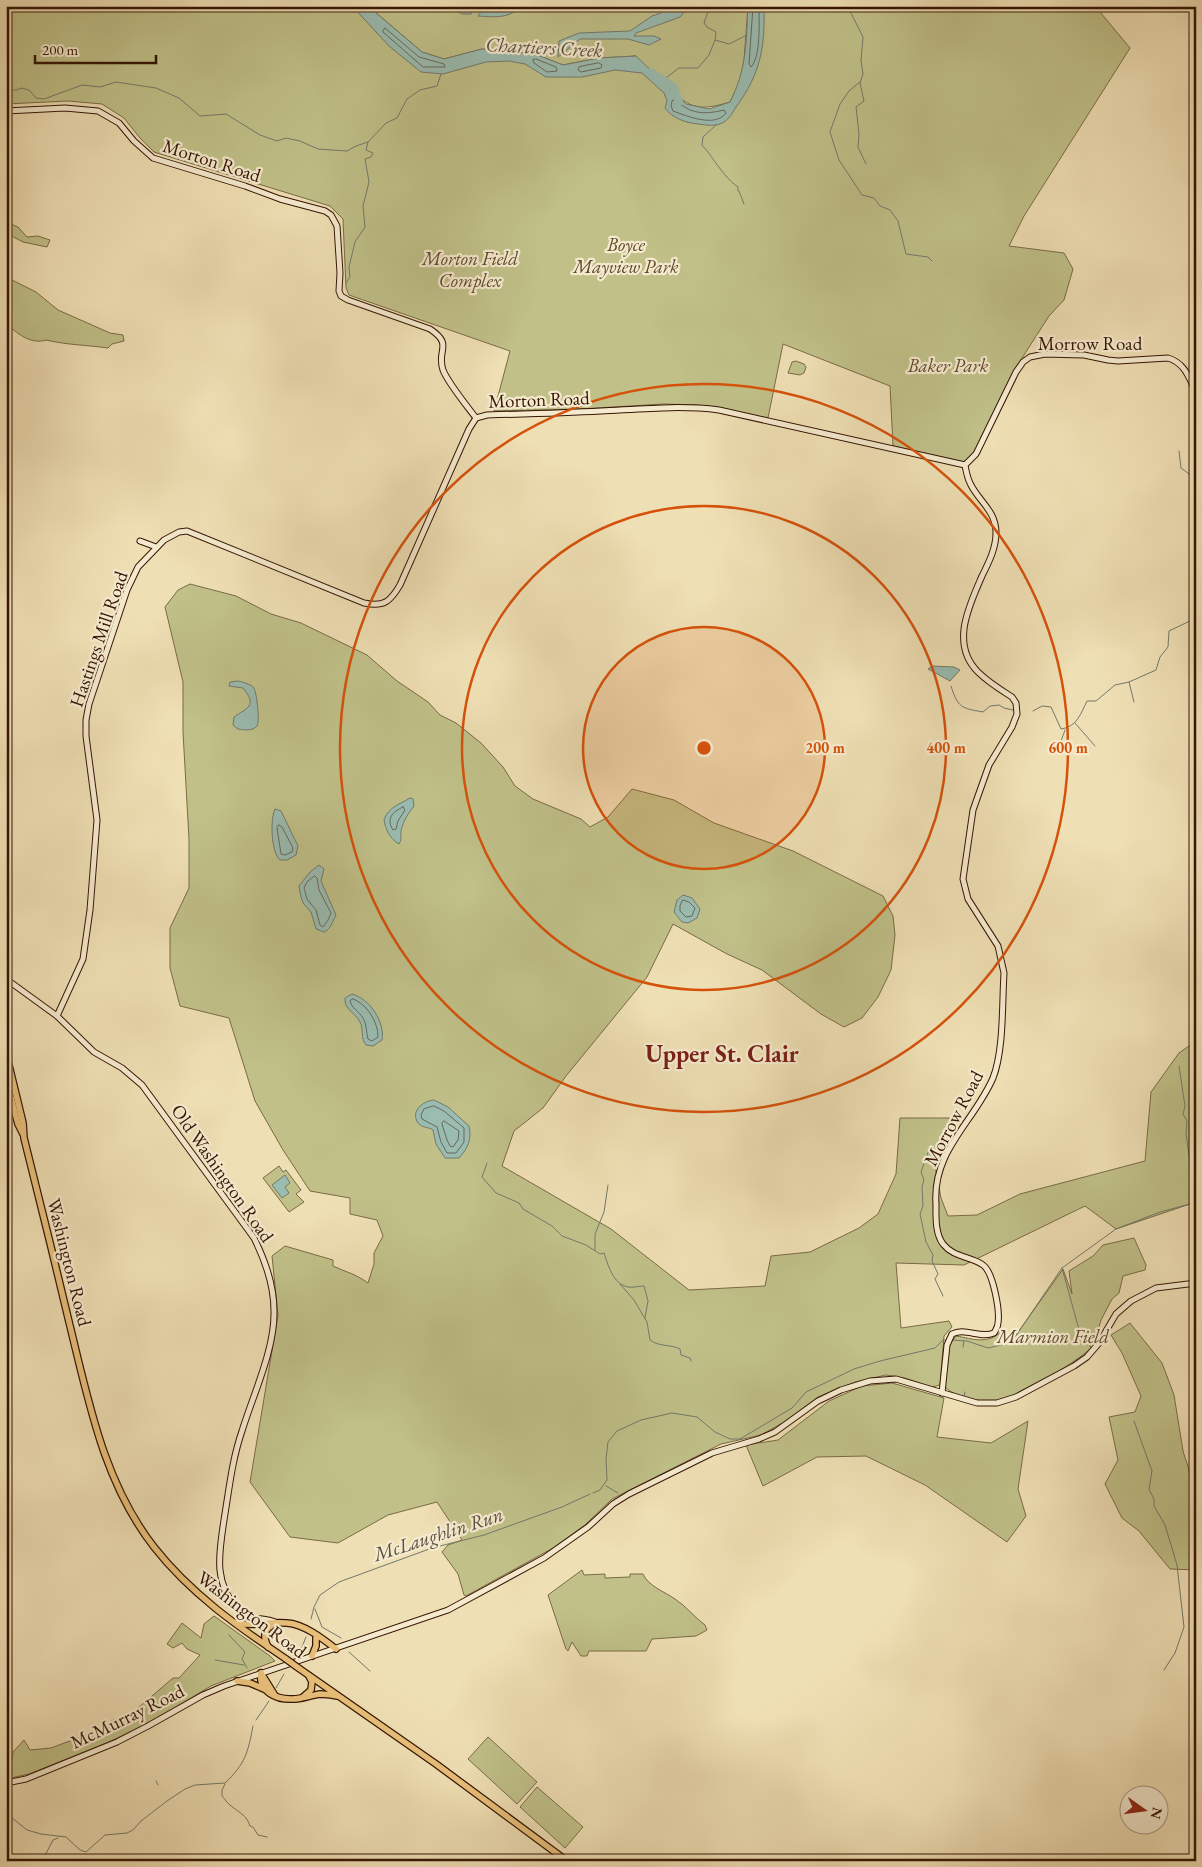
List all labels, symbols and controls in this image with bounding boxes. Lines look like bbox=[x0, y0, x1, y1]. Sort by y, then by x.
water label: Chartiers Creek bbox=[485, 31, 603, 63]
scale bar bbox=[35, 32, 156, 64]
text: 200 m bbox=[42, 40, 79, 59]
street label: Morton Road bbox=[160, 133, 264, 188]
park label: Boyce Mayview Park bbox=[572, 232, 679, 279]
park label: Morton Field Complex bbox=[421, 246, 518, 293]
street label: Morrow Road bbox=[1038, 331, 1143, 356]
park label: Baker Park bbox=[907, 353, 989, 378]
street label: Morton Road bbox=[488, 385, 591, 414]
street label: Hastings Mill Road bbox=[63, 567, 134, 711]
text: 200 m bbox=[805, 738, 845, 757]
text: 400 m bbox=[926, 738, 966, 757]
text: 600 m bbox=[1048, 738, 1088, 757]
centre of rings bbox=[695, 739, 713, 757]
district label: Upper St. Clair bbox=[645, 1038, 799, 1069]
street label: Morrow Road bbox=[918, 1066, 989, 1170]
street label: Old Washington Road bbox=[165, 1099, 280, 1248]
street label: Washington Road bbox=[42, 1196, 98, 1329]
park label: Marmion Field bbox=[996, 1324, 1109, 1349]
water label: McLaughlin Run bbox=[369, 1501, 506, 1567]
street label: Washington Road bbox=[192, 1565, 312, 1664]
street label: McMurray Road bbox=[66, 1678, 189, 1755]
north arrow bbox=[1120, 1784, 1170, 1834]
text: N bbox=[1146, 1805, 1167, 1821]

